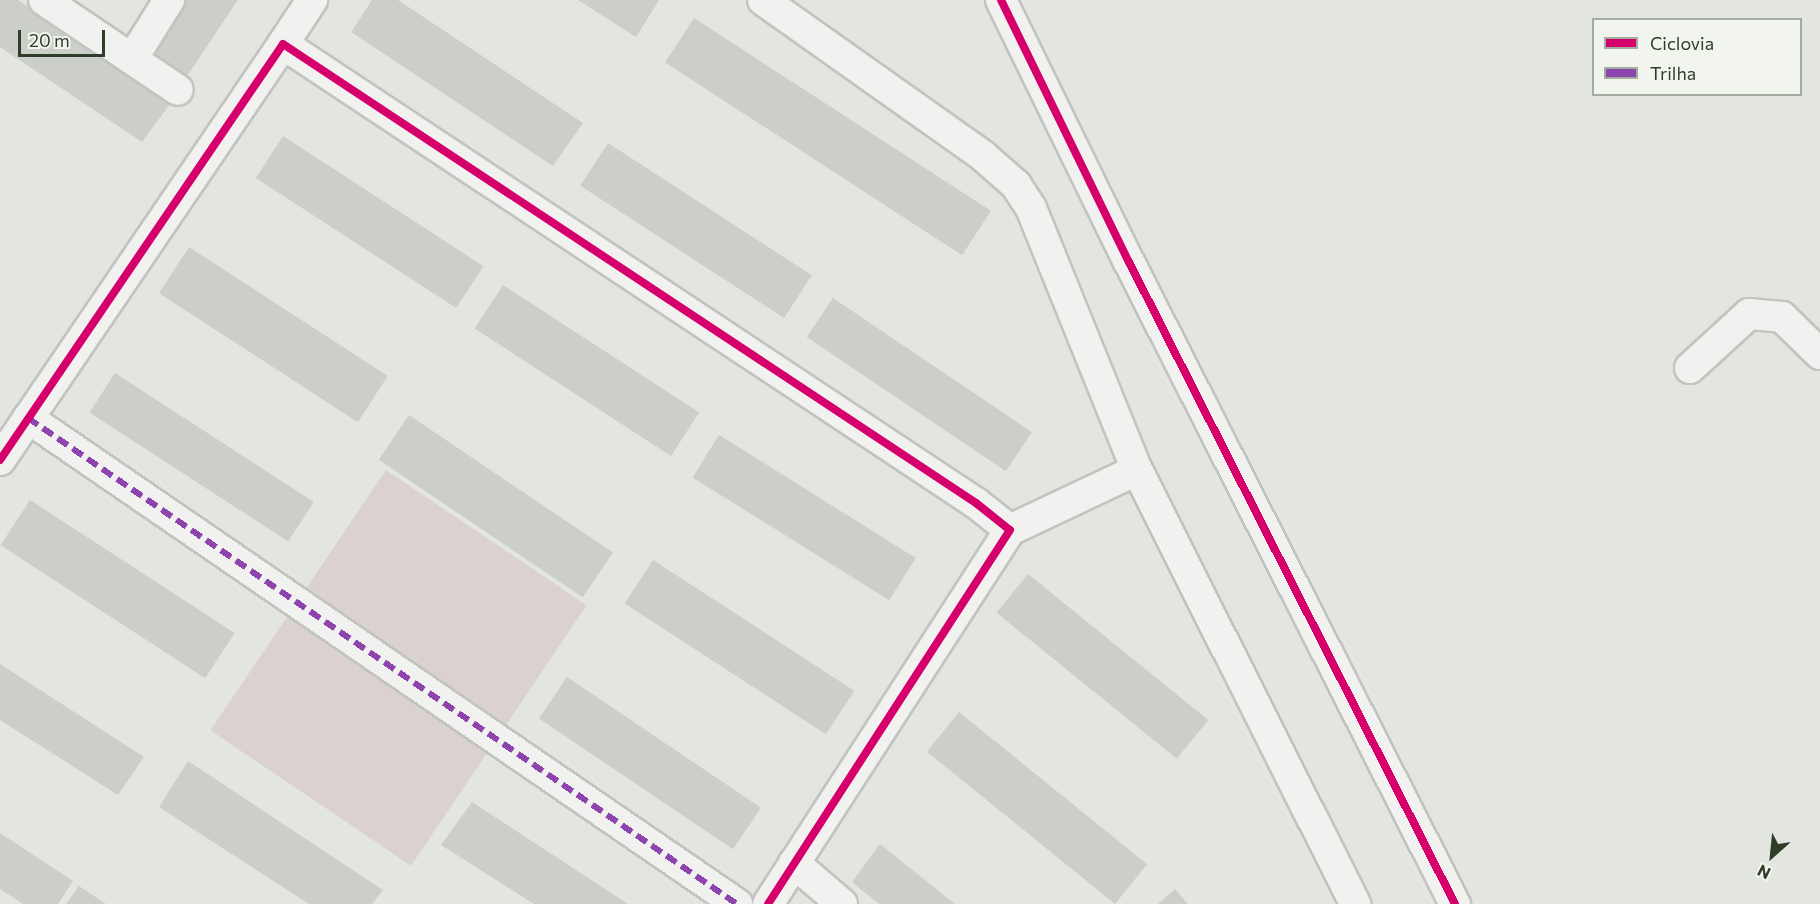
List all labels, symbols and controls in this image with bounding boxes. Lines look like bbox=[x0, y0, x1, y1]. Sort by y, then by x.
scale bar bbox=[21, 18, 108, 56]
legend bbox=[1592, 18, 1802, 96]
text: 20 m bbox=[29, 29, 70, 51]
text: Ciclovia bbox=[1650, 32, 1714, 54]
text: Trilha bbox=[1650, 62, 1696, 84]
north arrow bbox=[1742, 826, 1802, 886]
text: N bbox=[1754, 861, 1773, 884]

